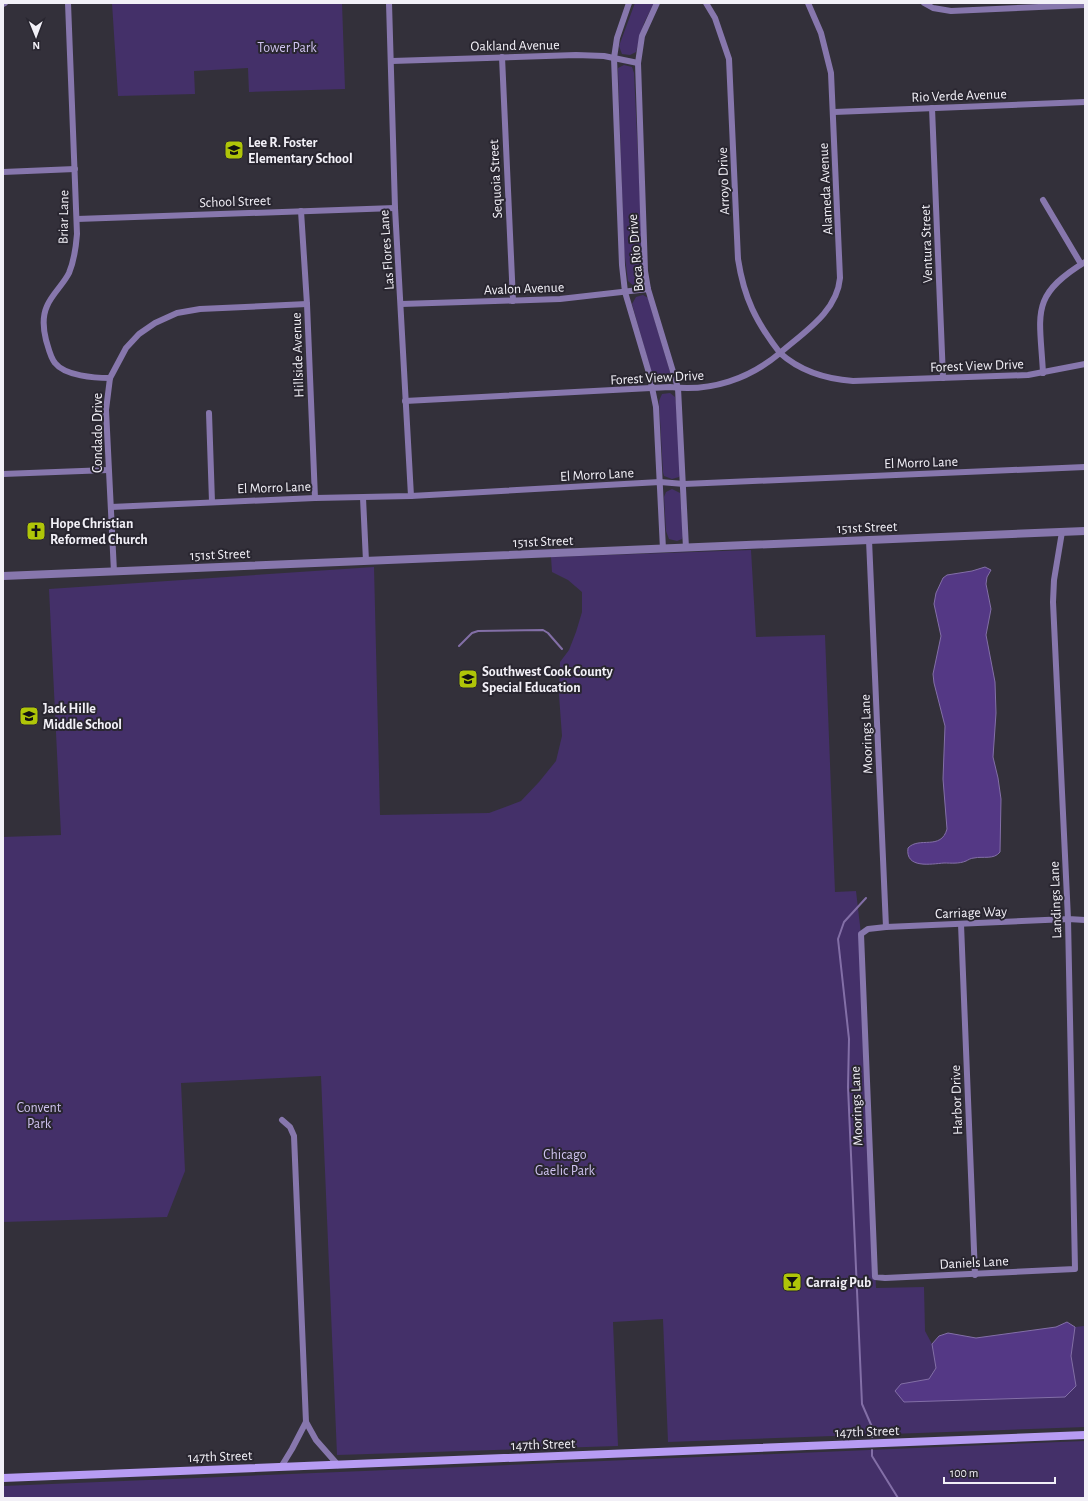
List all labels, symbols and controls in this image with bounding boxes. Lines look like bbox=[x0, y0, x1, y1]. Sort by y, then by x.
north arrow bbox=[16, 16, 56, 56]
street label: Oakland Avenue bbox=[470, 38, 560, 54]
text: N bbox=[32, 40, 40, 51]
park label: Tower Park bbox=[257, 41, 317, 55]
street label: Rio Verde Avenue bbox=[911, 87, 1007, 105]
place label: Lee R. Foster Elementary School bbox=[248, 136, 353, 166]
school or university icon: Lee R. Foster Elementary School bbox=[223, 139, 245, 161]
street label: Sequoia Street bbox=[487, 139, 505, 219]
street label: Alameda Avenue bbox=[817, 142, 835, 235]
street label: Arroyo Drive bbox=[716, 147, 732, 215]
street label: Briar Lane bbox=[57, 190, 71, 244]
street label: School Street bbox=[199, 194, 272, 210]
street label: Ventura Street bbox=[919, 204, 935, 283]
street label: Las Flores Lane bbox=[377, 209, 397, 290]
street label: Boca Rio Drive bbox=[626, 214, 646, 292]
street label: Avalon Avenue bbox=[484, 281, 565, 297]
street label: Hillside Avenue bbox=[290, 312, 306, 398]
street label: Forest View Drive bbox=[930, 357, 1024, 375]
street label: Forest View Drive bbox=[610, 369, 704, 387]
street label: Condado Drive bbox=[91, 393, 105, 473]
street label: El Morro Lane bbox=[884, 455, 958, 471]
street label: El Morro Lane bbox=[560, 466, 634, 484]
street label: El Morro Lane bbox=[237, 480, 311, 496]
place label: Hope Christian Reformed Church bbox=[50, 517, 148, 547]
church icon: Hope Christian Reformed Church bbox=[25, 520, 47, 542]
street label: 151st Street bbox=[837, 520, 898, 536]
street label: 151st Street bbox=[513, 534, 574, 550]
street label: 151st Street bbox=[190, 547, 251, 563]
place label: Southwest Cook County Special Education bbox=[482, 665, 614, 695]
school or university icon: Southwest Cook County Special Education bbox=[457, 668, 479, 690]
street label: Moorings Lane bbox=[859, 694, 875, 774]
place label: Jack Hille Middle School bbox=[43, 702, 122, 732]
school or university icon: Jack Hille Middle School bbox=[18, 705, 40, 727]
street label: Landings Lane bbox=[1048, 861, 1064, 939]
street label: Carriage Way bbox=[935, 905, 1007, 921]
street label: Harbor Drive bbox=[949, 1065, 965, 1135]
street label: Moorings Lane bbox=[849, 1066, 865, 1146]
park label: Convent Park bbox=[17, 1101, 62, 1131]
park label: Chicago Gaelic Park bbox=[535, 1148, 596, 1178]
street label: Daniels Lane bbox=[939, 1254, 1009, 1272]
bar icon: Carraig Pub bbox=[781, 1271, 803, 1293]
place label: Carraig Pub bbox=[806, 1276, 871, 1290]
street label: 147th Street bbox=[835, 1424, 900, 1440]
street label: 147th Street bbox=[511, 1437, 576, 1453]
street label: 147th Street bbox=[188, 1449, 253, 1465]
scale bar bbox=[944, 1459, 1055, 1485]
text: 100 m bbox=[950, 1467, 978, 1479]

